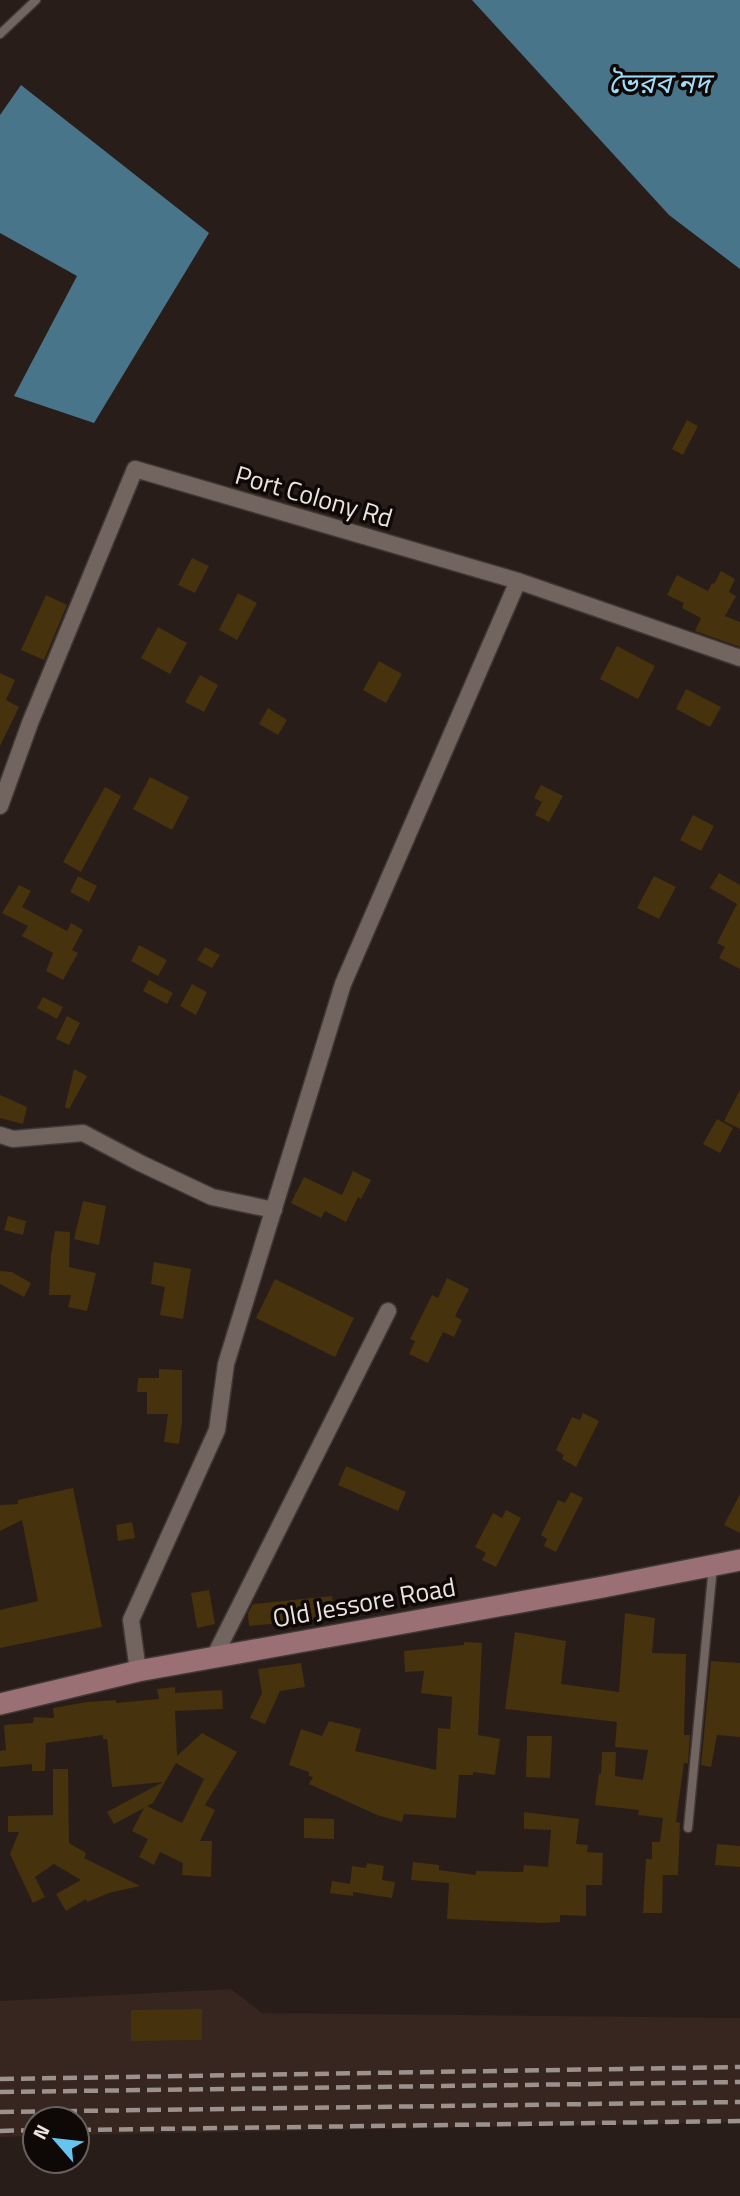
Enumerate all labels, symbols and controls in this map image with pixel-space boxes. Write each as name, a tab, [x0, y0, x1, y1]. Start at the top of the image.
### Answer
water label: ভৈরব নদ	[608, 61, 715, 104]
street label: Port Colony Rd	[231, 455, 397, 537]
street label: Old Jessore Road	[270, 1567, 458, 1637]
north arrow	[21, 2105, 91, 2175]
text: N	[25, 2119, 56, 2144]

